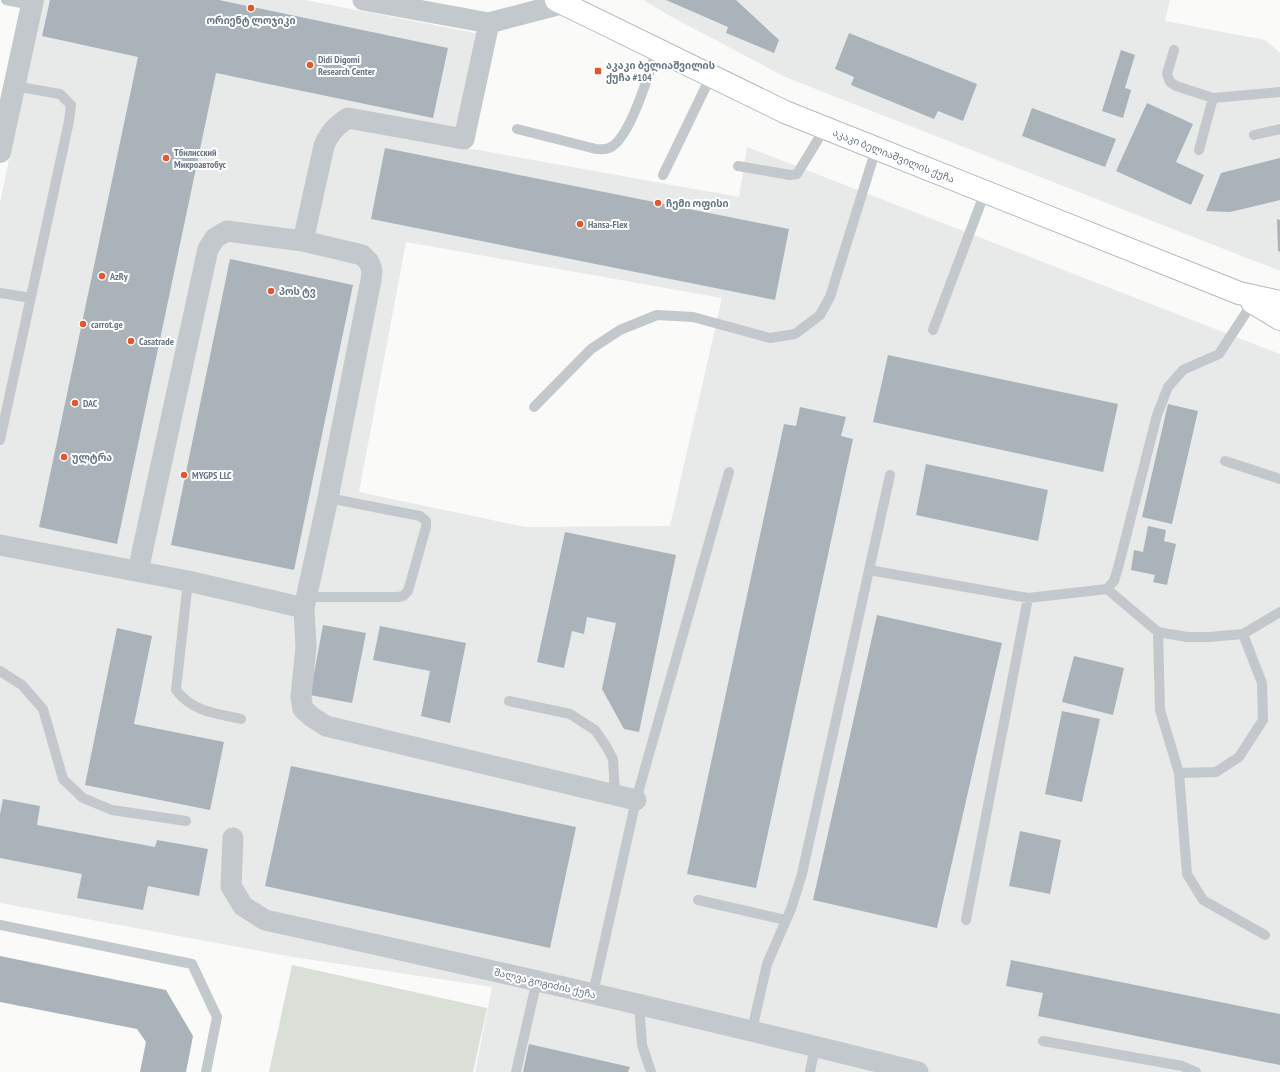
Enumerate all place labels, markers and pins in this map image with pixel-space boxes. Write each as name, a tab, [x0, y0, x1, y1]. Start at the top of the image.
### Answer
marker: ორიენტ ლოჯიკი	[246, 3, 256, 13]
place label: ორიენტ ლოჯიკი	[206, 14, 296, 27]
place label: Didi Digomi Research Center	[318, 53, 375, 78]
place label: აკაკი ბელიაშვილის ქუჩა #104	[606, 59, 715, 84]
marker: Didi Digomi Research Center	[305, 60, 315, 70]
marker: აკაკი ბელიაშვილის ქუჩა #104	[593, 66, 603, 76]
place label: Тбилисский Микроавтобус	[174, 146, 227, 171]
marker: Тбилисский Микроавтобус	[161, 153, 171, 163]
place label: ჩემი ოფისი	[666, 197, 729, 210]
marker: ჩემი ოფისი	[653, 198, 663, 208]
place label: Hansa-Flex	[588, 218, 628, 231]
marker: Hansa-Flex	[575, 219, 585, 229]
place label: AzRy	[109, 270, 129, 283]
marker: AzRy	[97, 271, 107, 281]
place label: პოს ტვ	[279, 285, 316, 298]
marker: პოს ტვ	[266, 286, 276, 296]
place label: carrot.ge	[91, 318, 123, 331]
marker: carrot.ge	[78, 319, 88, 329]
place label: Casatrade	[139, 335, 174, 348]
marker: Casatrade	[126, 336, 136, 346]
place label: DAC	[83, 397, 98, 410]
marker: DAC	[70, 398, 80, 408]
place label: ულტრა	[72, 451, 112, 464]
marker: ულტრა	[59, 452, 69, 462]
place label: MYGPS LLC	[192, 469, 232, 482]
marker: MYGPS LLC	[179, 470, 189, 480]

